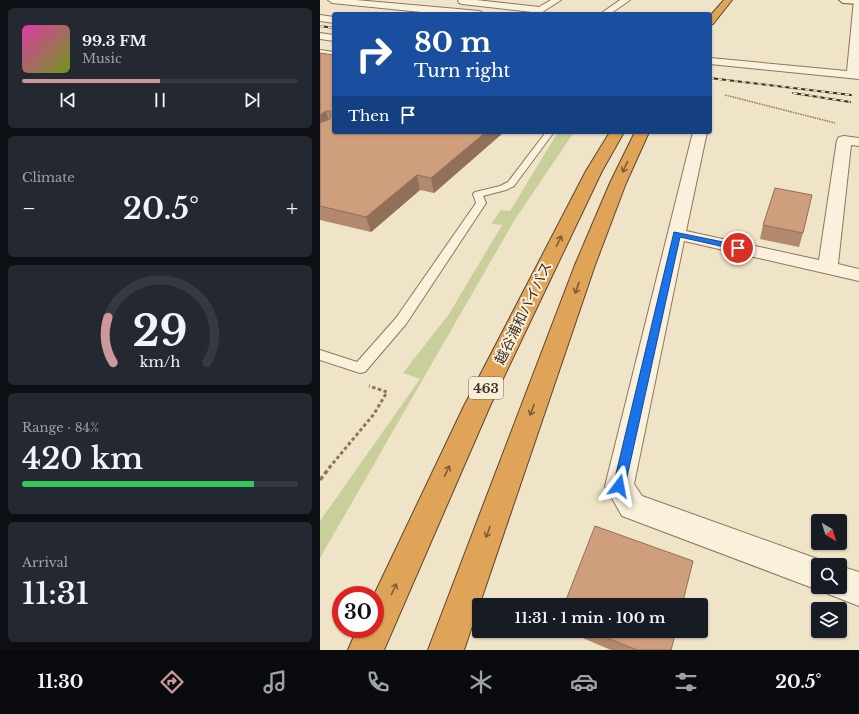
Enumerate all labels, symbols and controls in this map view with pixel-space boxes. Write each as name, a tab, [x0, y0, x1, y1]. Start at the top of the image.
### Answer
text: 80 m	[414, 25, 491, 60]
icon: right	[348, 28, 400, 80]
text: 99.3 FM	[82, 31, 147, 50]
text: Music	[82, 50, 122, 67]
text: Turn right	[414, 60, 510, 82]
icon: previous	[57, 89, 79, 111]
icon: pause	[149, 89, 171, 111]
icon: next	[241, 89, 263, 111]
icon: arrive	[397, 104, 419, 126]
text: Then	[348, 106, 389, 125]
one-way arrow	[621, 161, 628, 173]
text: Climate	[22, 169, 75, 186]
text: 20.5°	[123, 190, 199, 227]
text: −	[22, 195, 36, 222]
text: +	[286, 195, 298, 222]
pin	[721, 231, 755, 265]
one-way arrow	[556, 235, 564, 247]
icon: arrive	[727, 237, 749, 259]
street label: 越谷浦和バイパス	[490, 259, 556, 367]
one-way arrow	[572, 281, 580, 293]
text: 29	[132, 306, 188, 357]
text: km/h	[140, 353, 180, 371]
road number: 463	[469, 377, 503, 399]
one-way arrow	[527, 403, 535, 415]
text: Range · 84%	[22, 419, 99, 436]
text: 420 km	[22, 440, 143, 477]
one-way arrow	[444, 465, 452, 477]
position arrow	[598, 465, 640, 507]
north arrow	[811, 514, 847, 550]
map controls	[811, 514, 847, 638]
one-way arrow	[484, 526, 491, 539]
text: Arrival	[22, 554, 68, 571]
button: search	[811, 558, 847, 594]
text: 11:31	[22, 575, 89, 612]
one-way arrow	[390, 583, 398, 595]
speed limit sign: 30	[332, 586, 384, 638]
button: layers	[811, 602, 847, 638]
text: 11:31 · 1 min · 100 m	[515, 608, 665, 627]
icon: directions	[158, 668, 186, 696]
icon: music	[261, 668, 289, 696]
icon: phone	[364, 668, 392, 696]
icon: climate	[467, 668, 495, 696]
icon: car	[570, 668, 598, 696]
icon: filters	[672, 668, 700, 696]
text: 11:30	[37, 671, 83, 693]
text: 20.5°	[775, 671, 822, 693]

